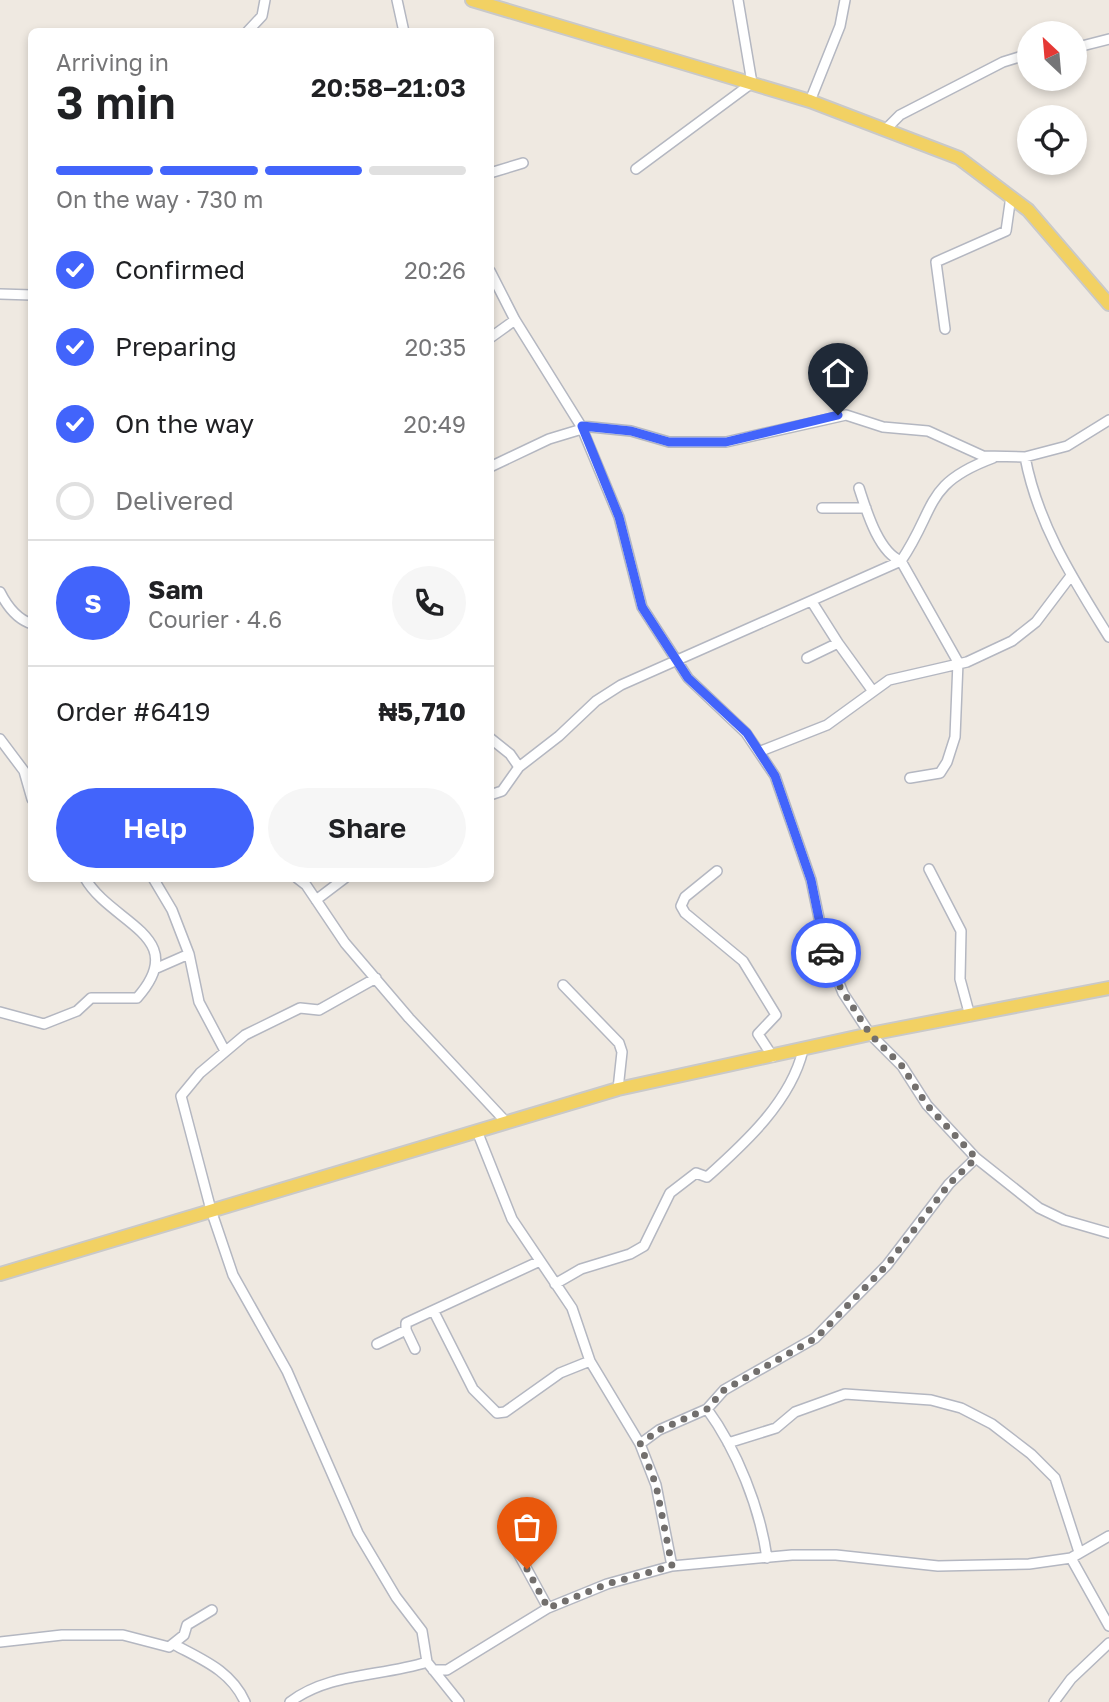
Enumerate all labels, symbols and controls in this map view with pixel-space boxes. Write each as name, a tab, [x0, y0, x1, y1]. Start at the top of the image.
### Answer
north arrow	[1017, 21, 1087, 91]
map controls	[1017, 21, 1087, 175]
text: Arriving in	[56, 48, 169, 76]
text: 20:58–21:03	[311, 72, 466, 103]
text: 3 min	[56, 74, 176, 129]
button: locate	[1017, 105, 1087, 175]
text: On the way · 730 m	[56, 185, 263, 213]
icon: check	[56, 251, 94, 289]
text: Confirmed	[115, 254, 245, 285]
text: 20:26	[404, 256, 466, 284]
icon: check	[56, 328, 94, 366]
text: Preparing	[115, 331, 237, 362]
text: 20:35	[405, 333, 466, 361]
pin	[808, 343, 868, 415]
icon: home	[819, 354, 857, 392]
icon: check	[56, 405, 94, 443]
text: On the way	[115, 408, 254, 439]
text: 20:49	[404, 410, 466, 438]
text: Delivered	[115, 485, 234, 516]
button: phone	[392, 566, 466, 640]
text: Sam	[148, 574, 203, 605]
text: S	[84, 588, 102, 619]
text: Courier · 4.6	[148, 605, 282, 633]
text: Order #6419	[56, 696, 210, 727]
text: ₦5,710	[379, 696, 466, 727]
button: Help	[56, 788, 254, 868]
button: Share	[268, 788, 466, 868]
courier	[791, 918, 861, 988]
icon: car	[807, 934, 845, 972]
pin	[497, 1497, 557, 1569]
icon: bag	[508, 1508, 546, 1546]

